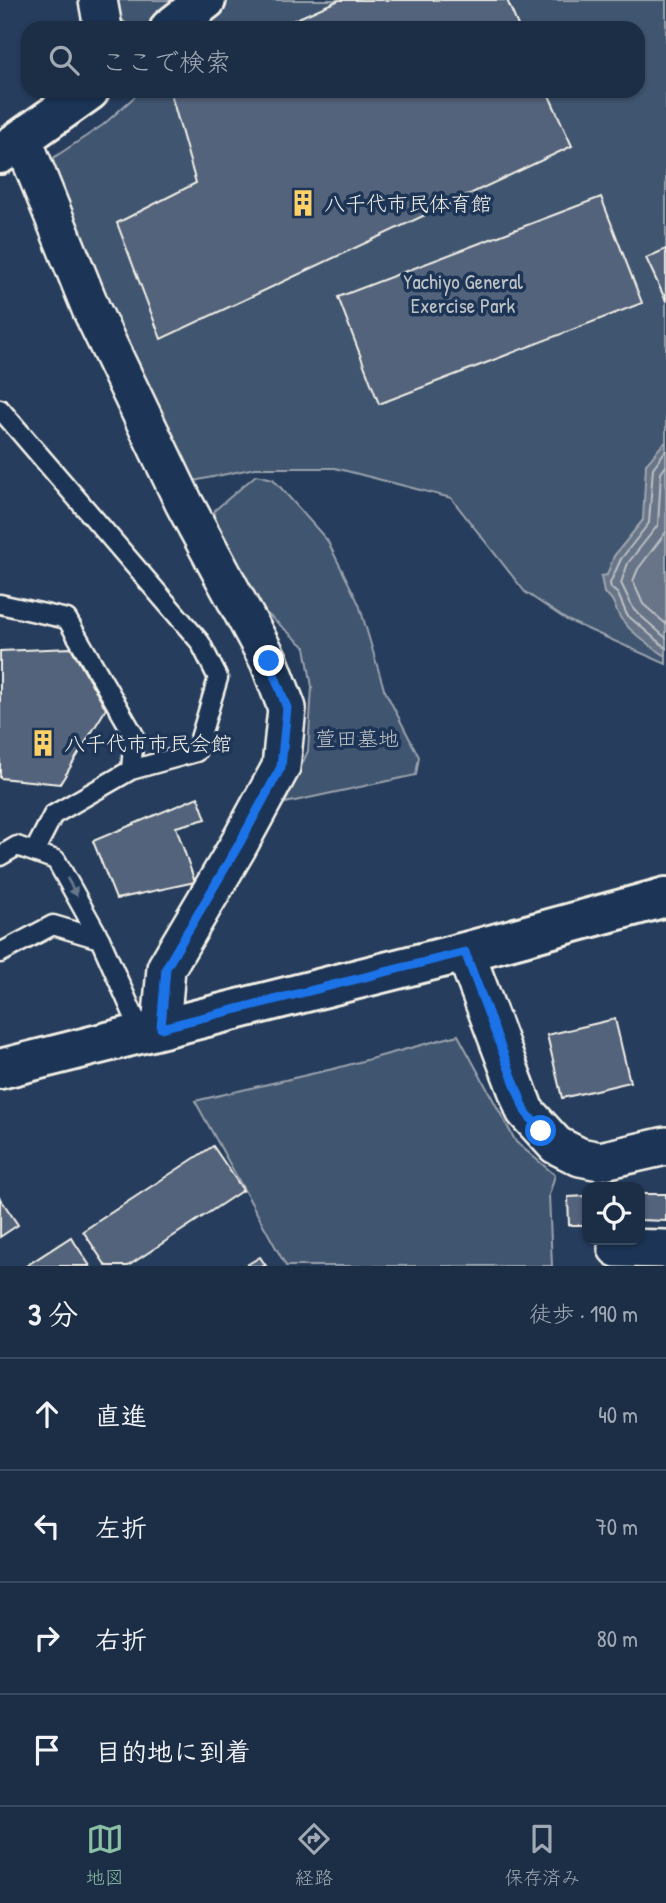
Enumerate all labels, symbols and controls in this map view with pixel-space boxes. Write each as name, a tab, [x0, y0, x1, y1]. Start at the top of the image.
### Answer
search box	[21, 21, 645, 98]
icon: search	[45, 41, 83, 79]
text: ここで検索	[101, 44, 231, 79]
building icon: 八千代市民体育館	[288, 188, 318, 218]
place label: 八千代市民体育館	[324, 189, 492, 218]
park label: Yachiyo General Exercise Park	[403, 267, 523, 320]
route end	[253, 645, 284, 676]
park label: 萱田墓地	[315, 724, 399, 753]
building icon: 八千代市市民会館	[28, 728, 58, 758]
place label: 八千代市市民会館	[64, 729, 232, 758]
one-way arrow	[65, 878, 77, 898]
route start	[525, 1115, 556, 1146]
map controls	[582, 1182, 645, 1245]
button: locate	[582, 1182, 645, 1245]
text: 3 分	[28, 1294, 78, 1334]
text: 徒歩 · 190 m	[529, 1298, 638, 1329]
icon: ahead	[28, 1395, 66, 1433]
text: 直進	[95, 1398, 147, 1433]
text: 40 m	[598, 1399, 638, 1430]
icon: left	[28, 1507, 66, 1545]
text: 左折	[95, 1510, 147, 1545]
text: 70 m	[595, 1511, 638, 1542]
icon: right	[28, 1619, 66, 1657]
text: 右折	[95, 1622, 147, 1657]
text: 80 m	[597, 1623, 638, 1654]
icon: arrive	[28, 1731, 66, 1769]
text: 目的地に到着	[95, 1734, 251, 1769]
tab: 地図	[86, 1820, 124, 1890]
tab: 経路	[295, 1820, 333, 1890]
tab: 保存済み	[504, 1820, 580, 1890]

